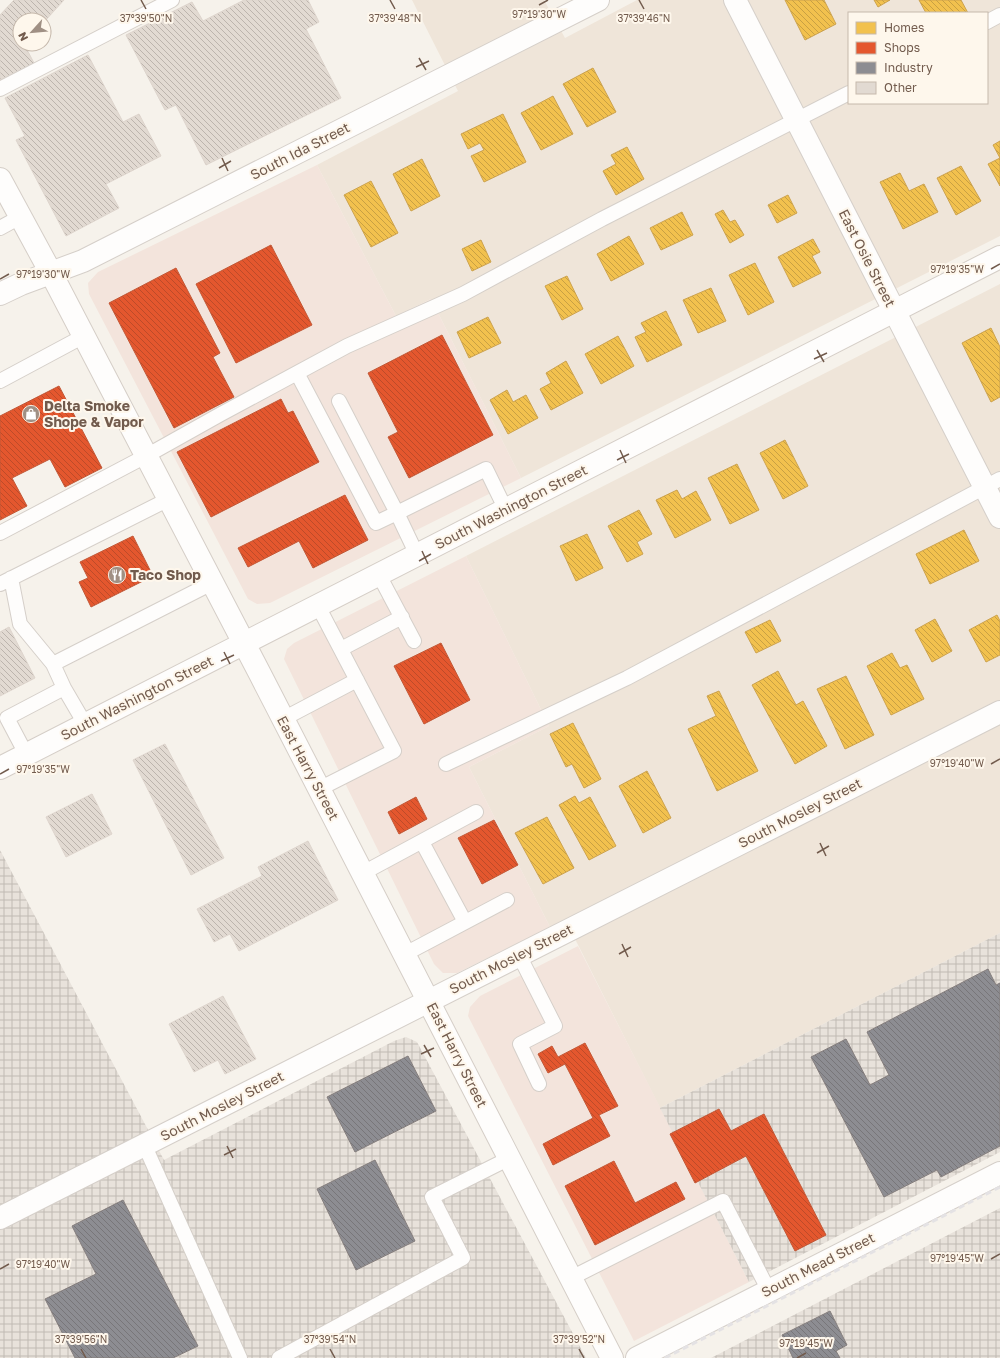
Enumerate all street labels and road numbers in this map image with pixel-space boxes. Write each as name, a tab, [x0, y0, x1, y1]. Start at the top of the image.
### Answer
street label: South Ida Street	[247, 118, 352, 183]
street label: East Osie Street	[835, 206, 899, 309]
street label: South Washington Street	[432, 461, 590, 552]
street label: South Washington Street	[58, 652, 216, 743]
street label: East Harry Street	[274, 713, 343, 823]
street label: South Mosley Street	[735, 774, 864, 851]
street label: South Mosley Street	[446, 920, 575, 997]
street label: East Harry Street	[424, 999, 491, 1110]
street label: South Mosley Street	[157, 1067, 286, 1144]
street label: South Mead Street	[758, 1229, 877, 1301]

